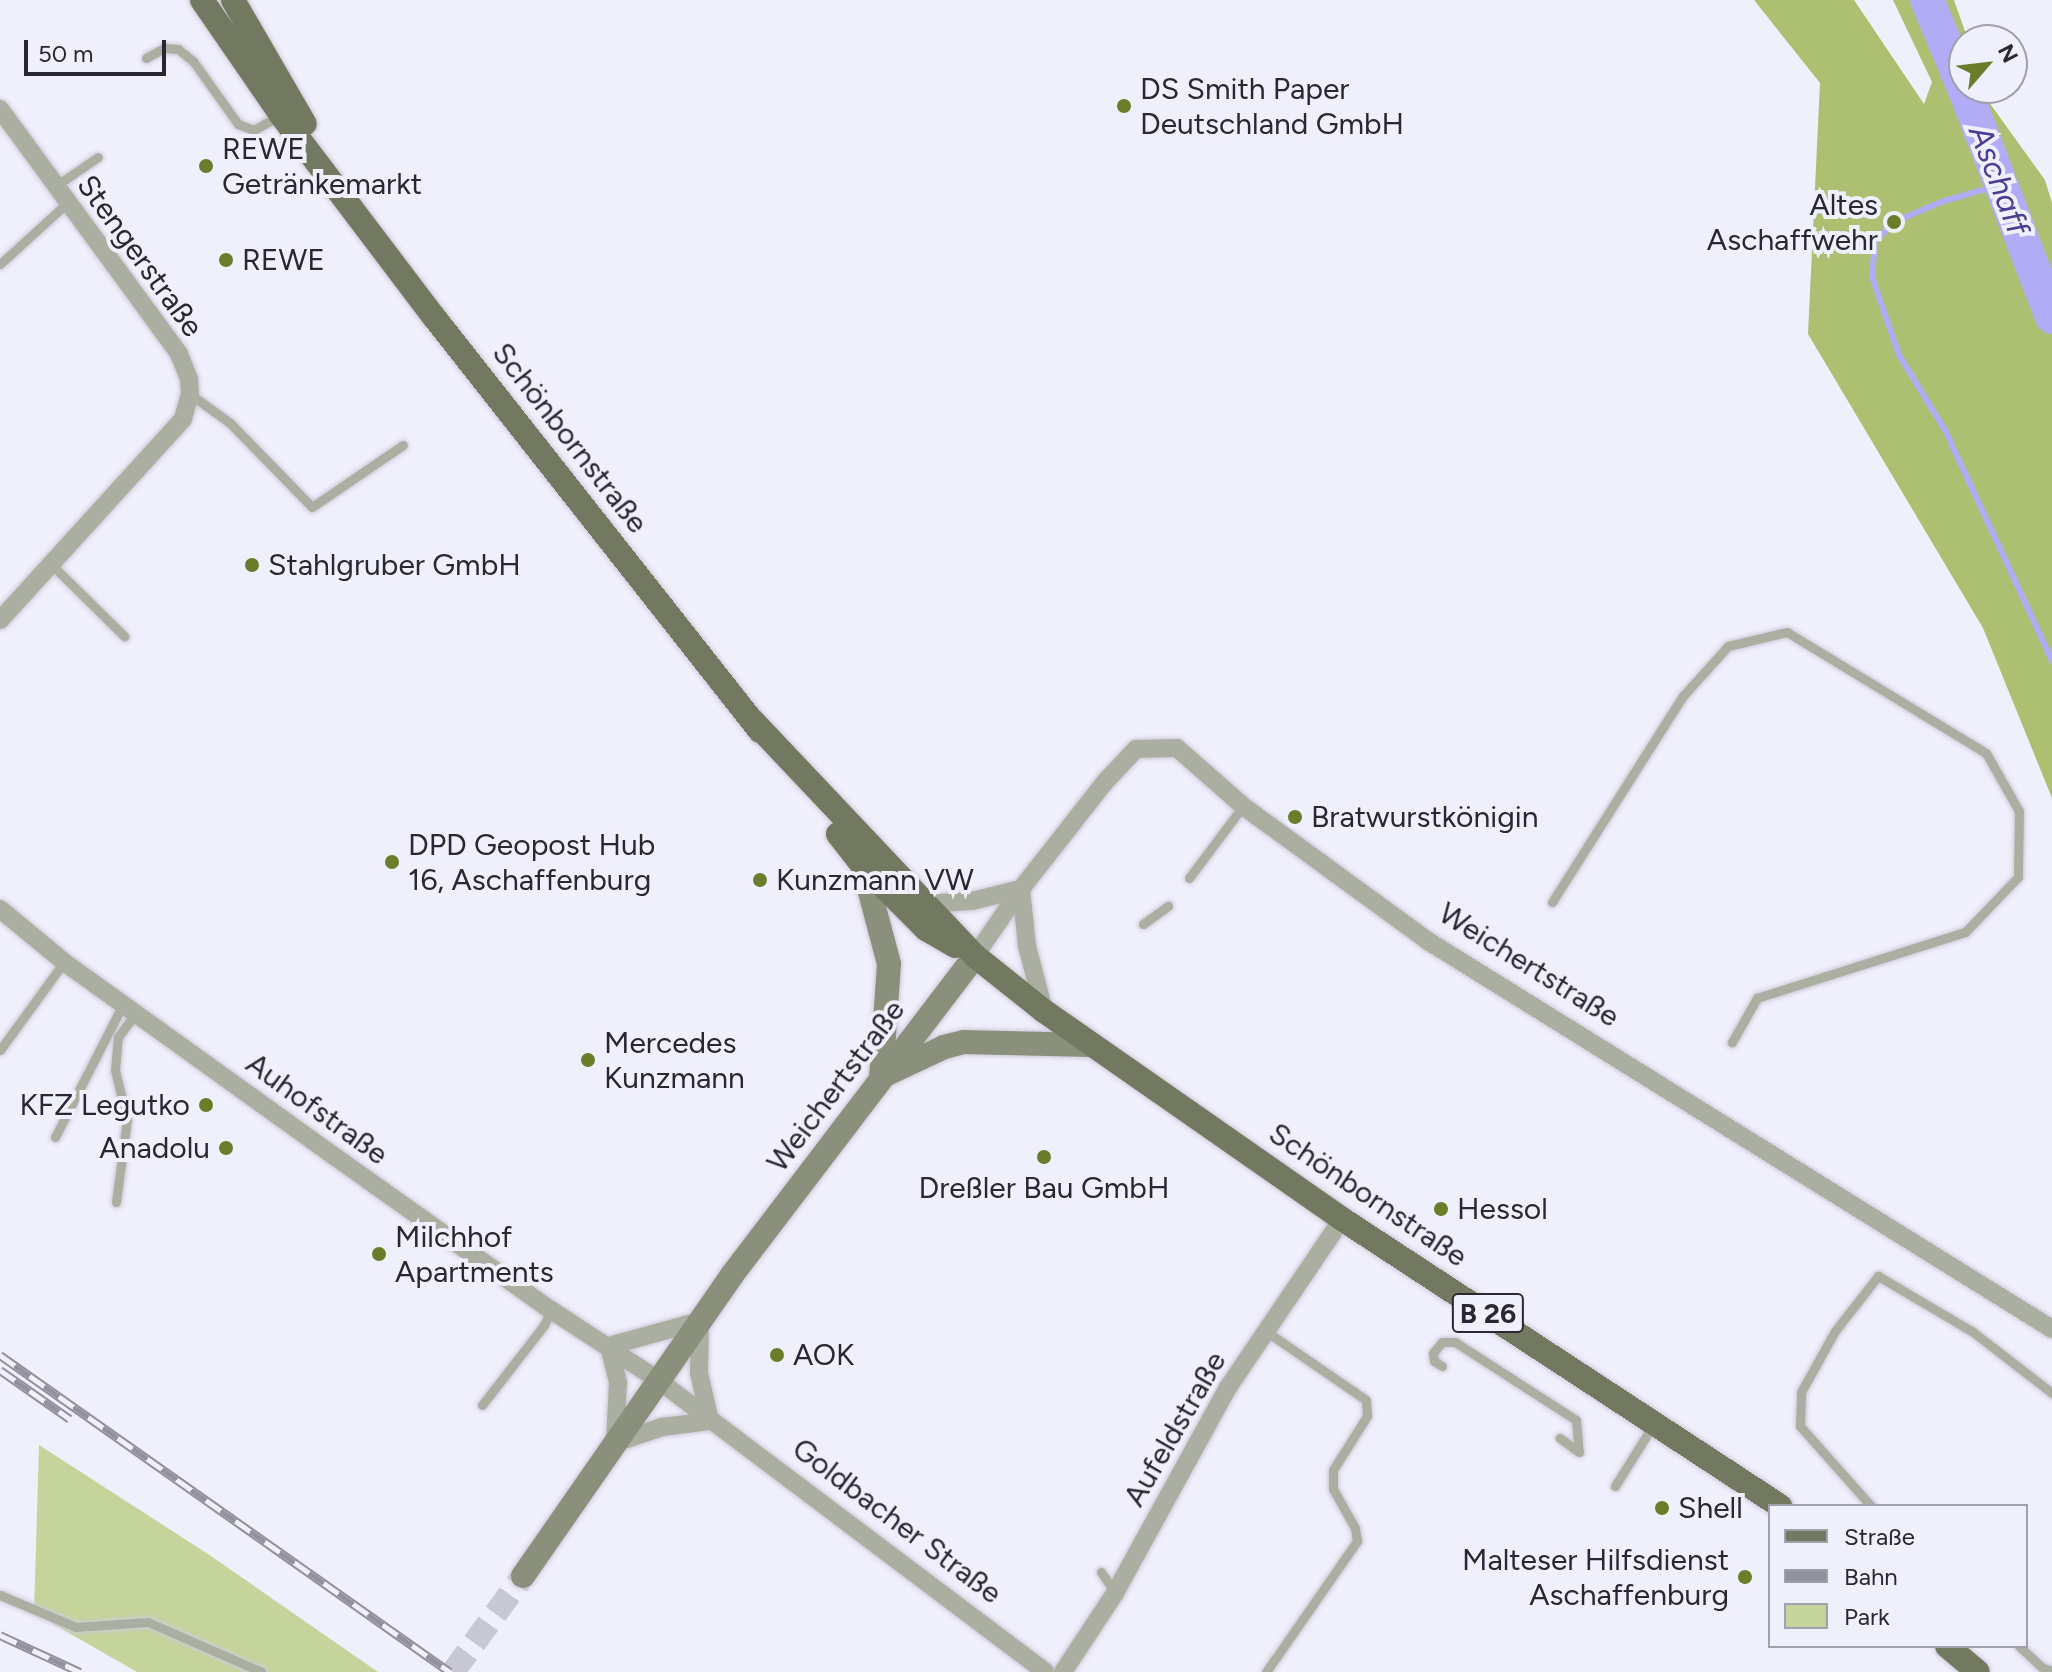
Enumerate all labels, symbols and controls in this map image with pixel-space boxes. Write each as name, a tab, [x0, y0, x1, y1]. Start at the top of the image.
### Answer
scale bar	[28, 24, 170, 74]
north arrow	[1948, 24, 2028, 104]
text: 50 m	[38, 39, 94, 68]
text: N	[1992, 40, 2024, 67]
place label: DS Smith Paper Deutschland GmbH	[1140, 71, 1404, 142]
marker: DS Smith Paper Deutschland GmbH	[1115, 97, 1133, 115]
water label: Aschaff	[1961, 120, 2037, 240]
place label: REWE Getränkemarkt	[222, 131, 422, 202]
marker: REWE Getränkemarkt	[197, 157, 215, 175]
street label: Stengerstraße	[69, 168, 211, 344]
place label: Altes Aschaffwehr	[1707, 187, 1878, 258]
marker: Altes Aschaffwehr	[1885, 213, 1903, 231]
place label: REWE	[242, 242, 325, 278]
marker: REWE	[217, 251, 235, 269]
street label: Schönbornstraße	[485, 336, 655, 540]
place label: Stahlgruber GmbH	[268, 547, 521, 583]
marker: Stahlgruber GmbH	[243, 556, 261, 574]
place label: Bratwurstkönigin	[1311, 799, 1538, 835]
marker: Bratwurstkönigin	[1286, 808, 1304, 826]
place label: DPD Geopost Hub 16, Aschaffenburg	[408, 827, 655, 898]
marker: DPD Geopost Hub 16, Aschaffenburg	[383, 853, 401, 871]
place label: Kunzmann VW	[776, 862, 974, 898]
marker: Kunzmann VW	[751, 871, 769, 889]
street label: Weichertstraße	[1432, 895, 1626, 1035]
street label: Weichertstraße	[760, 993, 912, 1179]
place label: Mercedes Kunzmann	[604, 1025, 745, 1096]
street label: Auhofstraße	[239, 1046, 395, 1172]
marker: Mercedes Kunzmann	[579, 1051, 597, 1069]
place label: KFZ Legutko	[19, 1087, 190, 1123]
marker: KFZ Legutko	[197, 1096, 215, 1114]
street label: Schönbornstraße	[1262, 1115, 1474, 1275]
place label: Anadolu	[99, 1130, 210, 1166]
marker: Anadolu	[217, 1139, 235, 1157]
marker: Dreßler Bau GmbH	[1035, 1148, 1053, 1166]
place label: Dreßler Bau GmbH	[919, 1170, 1169, 1206]
place label: Hessol	[1457, 1191, 1548, 1227]
marker: Hessol	[1432, 1200, 1450, 1218]
place label: Milchhof Apartments	[395, 1219, 554, 1290]
marker: Milchhof Apartments	[370, 1245, 388, 1263]
road number: B 26	[1450, 1289, 1526, 1337]
place label: AOK	[793, 1337, 854, 1373]
street label: Aufeldstraße	[1116, 1345, 1234, 1513]
marker: AOK	[768, 1346, 786, 1364]
street label: Goldbacher Straße	[785, 1431, 1009, 1611]
place label: Shell	[1678, 1490, 1743, 1526]
marker: Shell	[1653, 1499, 1671, 1517]
legend	[1768, 1504, 2028, 1648]
text: Straße	[1844, 1522, 1915, 1551]
place label: Malteser Hilfsdienst Aschaffenburg	[1462, 1542, 1729, 1612]
text: Bahn	[1844, 1562, 1898, 1591]
marker: Malteser Hilfsdienst Aschaffenburg	[1736, 1568, 1754, 1586]
text: Park	[1844, 1602, 1890, 1631]

